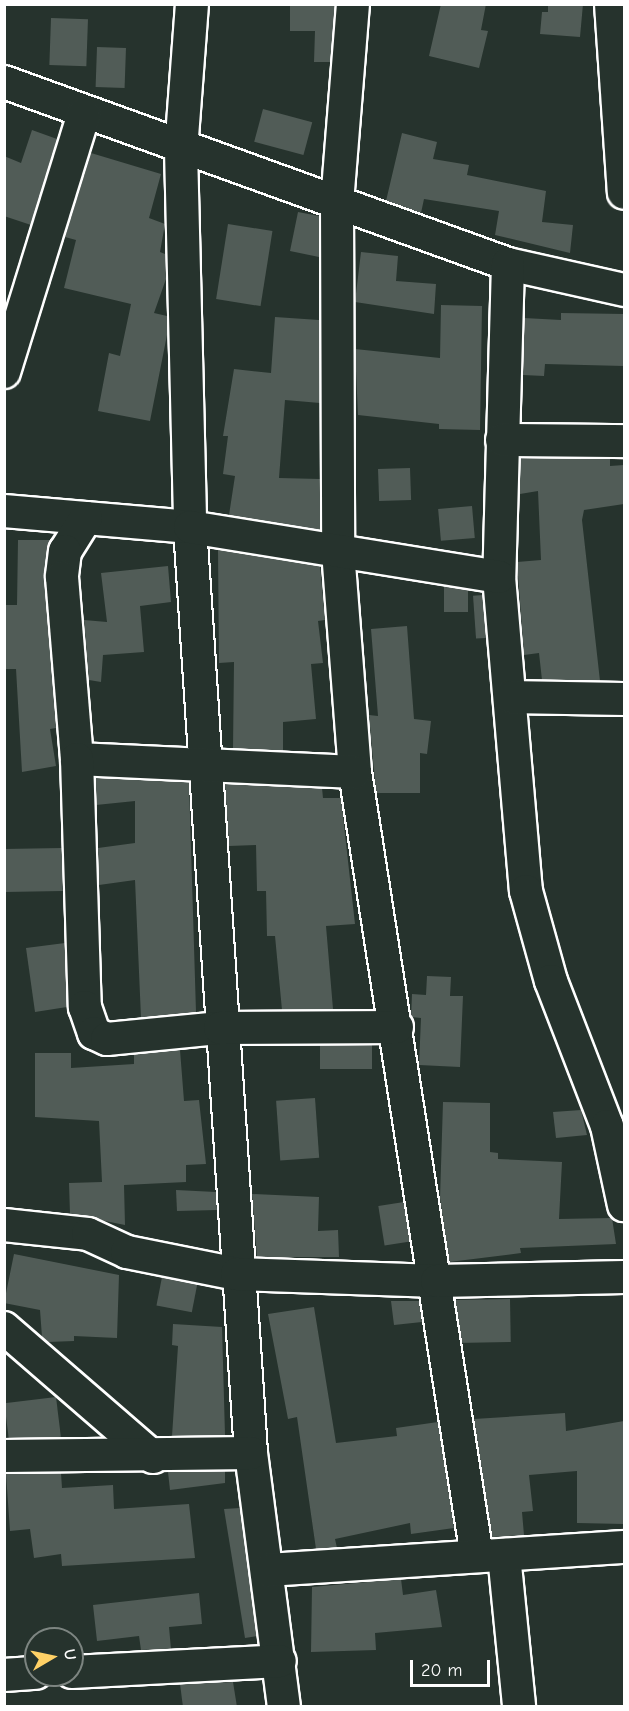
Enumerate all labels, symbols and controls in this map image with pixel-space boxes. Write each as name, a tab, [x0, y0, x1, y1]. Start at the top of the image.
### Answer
north arrow	[24, 1627, 84, 1687]
text: U	[60, 1648, 80, 1661]
scale bar	[413, 1648, 492, 1686]
text: 20 m	[421, 1660, 462, 1681]

